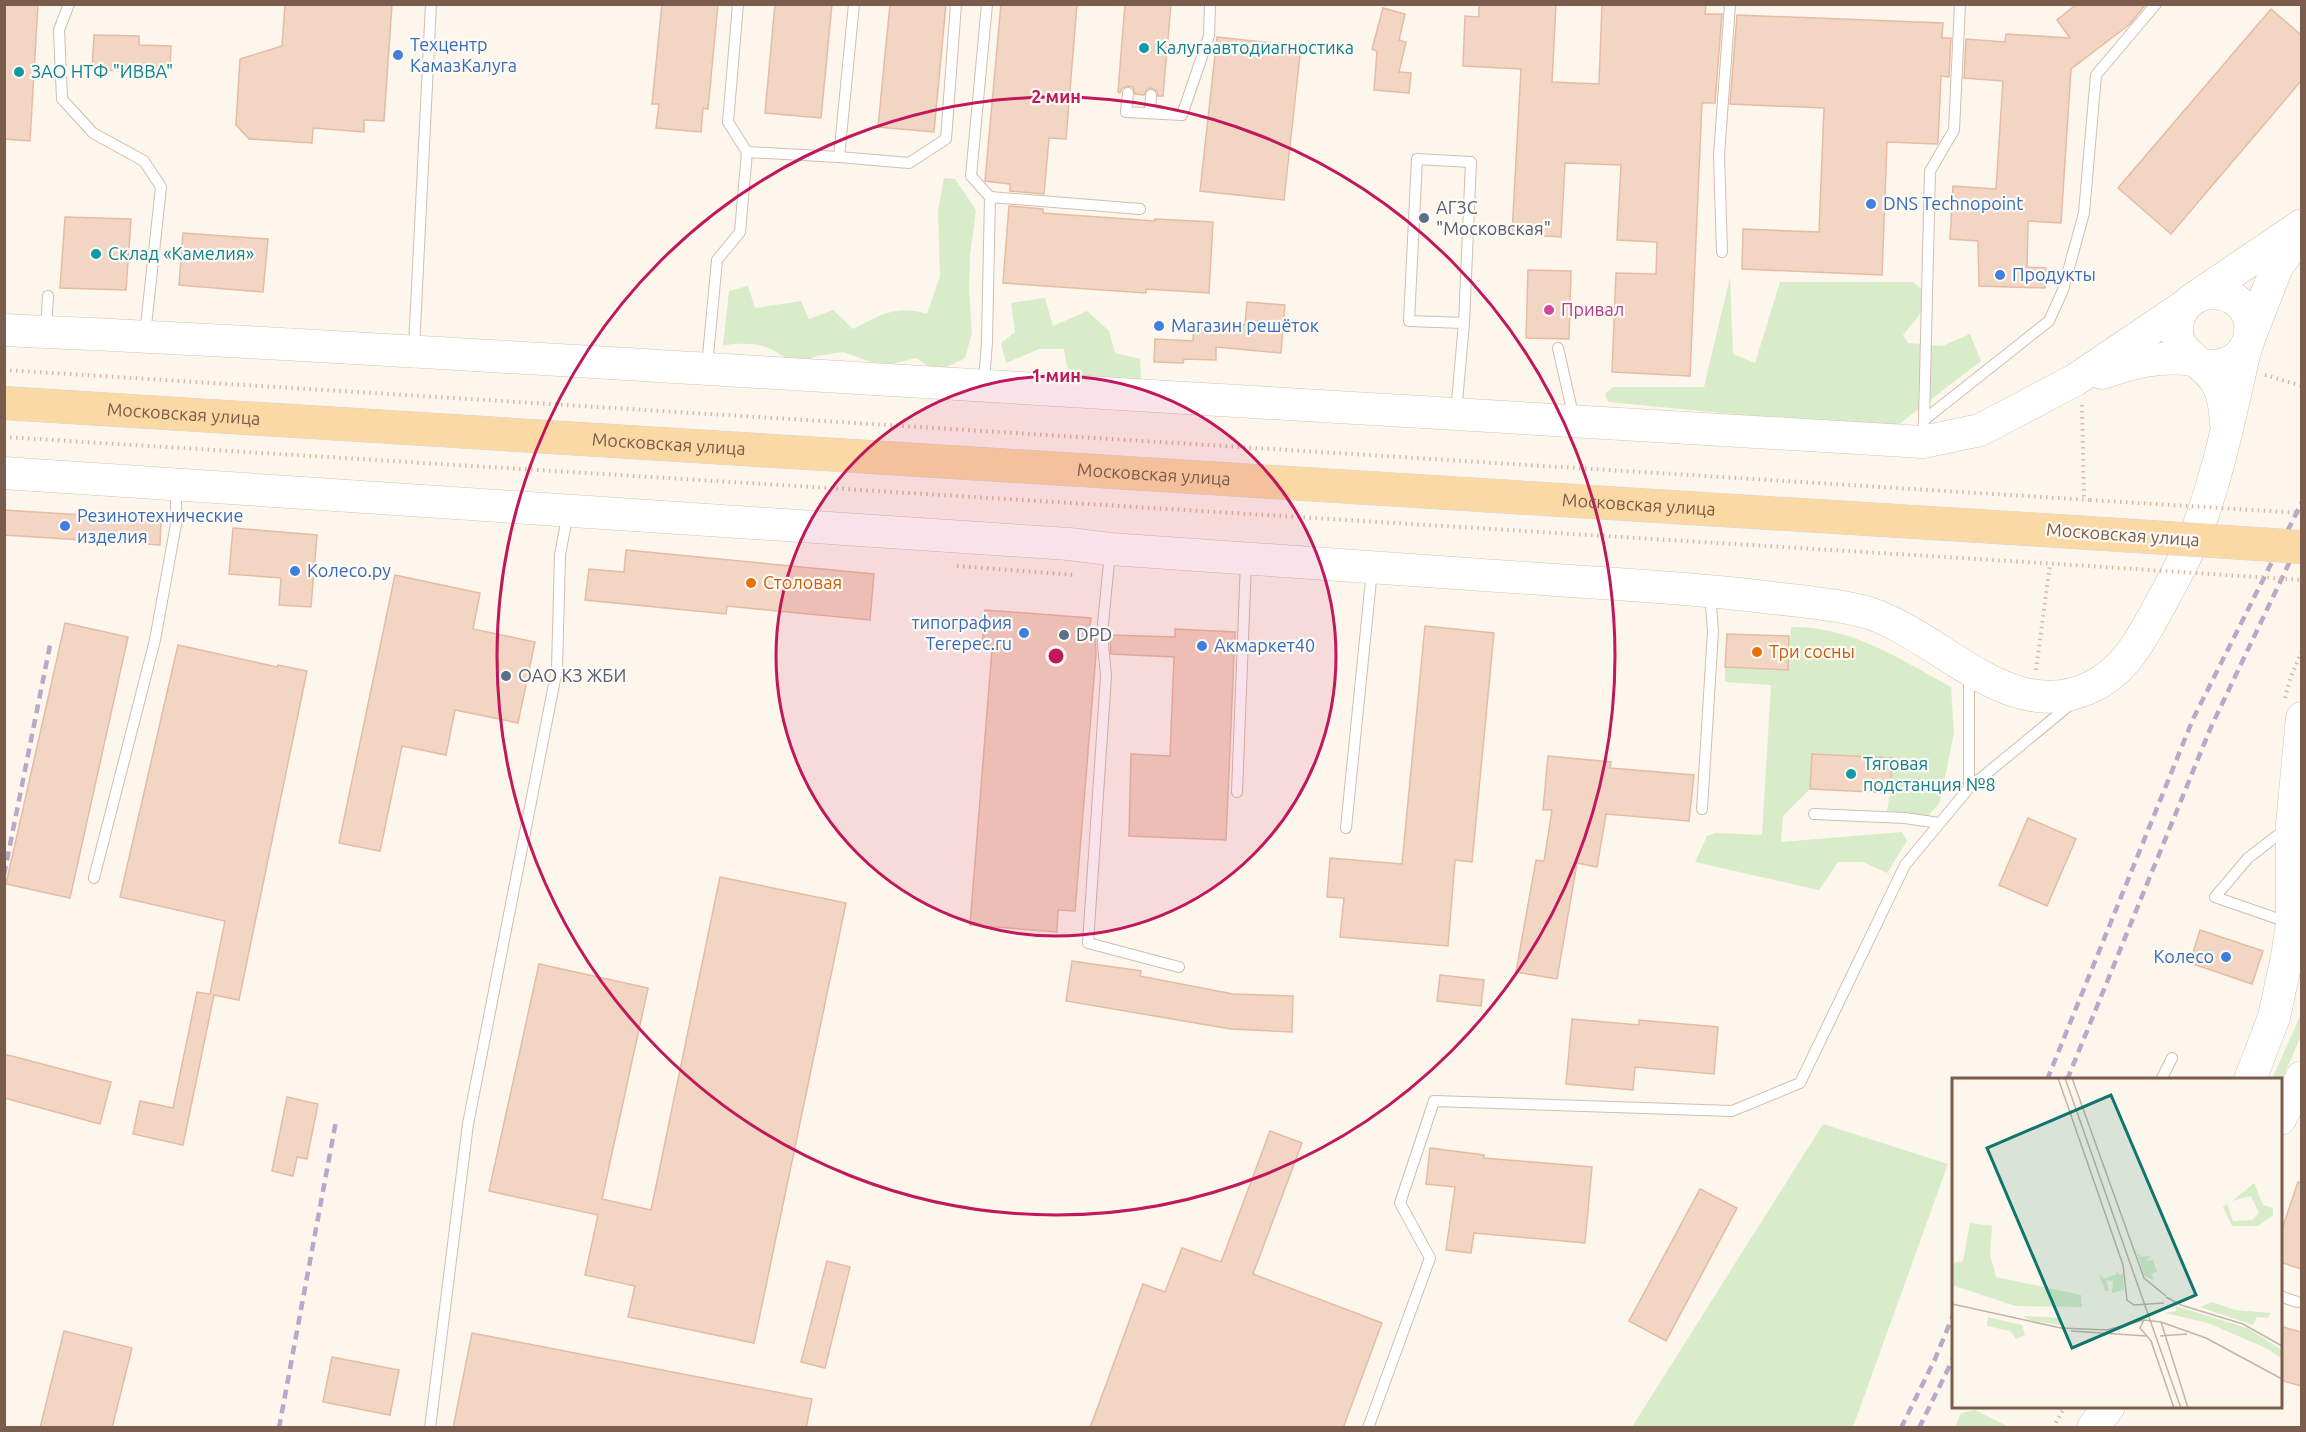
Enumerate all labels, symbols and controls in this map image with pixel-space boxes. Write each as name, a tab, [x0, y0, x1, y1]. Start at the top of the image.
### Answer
place label: Техцентр КамазКалуга	[410, 34, 517, 75]
place label: Калугаавтодиагностика	[1156, 37, 1354, 57]
marker: Калугаавтодиагностика	[1137, 41, 1151, 55]
marker: Техцентр КамазКалуга	[391, 48, 405, 62]
place label: ЗАО НТФ "ИВВА"	[31, 61, 173, 81]
marker: ЗАО НТФ "ИВВА"	[12, 65, 26, 79]
text: 2 мин	[1031, 86, 1081, 106]
place label: DNS Technopoint	[1883, 193, 2023, 213]
place label: АГЗС "Московская"	[1436, 197, 1551, 238]
marker: DNS Technopoint	[1864, 197, 1878, 211]
marker: АГЗС "Московская"	[1417, 211, 1431, 225]
place label: Склад «Камелия»	[108, 243, 254, 263]
marker: Склад «Камелия»	[89, 247, 103, 261]
place label: Продукты	[2012, 264, 2096, 284]
marker: Продукты	[1993, 268, 2007, 282]
place label: Привал	[1561, 299, 1624, 319]
marker: Привал	[1542, 303, 1556, 317]
place label: Магазин решёток	[1171, 315, 1319, 335]
marker: Магазин решёток	[1152, 319, 1166, 333]
text: 1 мин	[1031, 365, 1081, 385]
street label: Московская улица	[106, 398, 261, 428]
street label: Московская улица	[591, 429, 746, 458]
street label: Московская улица	[1076, 459, 1231, 488]
street label: Московская улица	[1561, 489, 1716, 519]
place label: Резинотехнические изделия	[77, 505, 243, 546]
marker: Резинотехнические изделия	[58, 519, 72, 533]
street label: Московская улица	[2046, 519, 2201, 549]
place label: Колесо.ру	[307, 560, 391, 580]
marker: Колесо.ру	[288, 564, 302, 578]
place label: Столовая	[763, 572, 842, 592]
marker: Столовая	[744, 576, 758, 590]
place label: типография Terepec.ru	[911, 612, 1012, 653]
place label: DPD	[1076, 624, 1112, 644]
marker: типография Terepec.ru	[1017, 626, 1031, 640]
marker: DPD	[1057, 628, 1071, 642]
place label: Акмаркет40	[1214, 635, 1315, 655]
marker: Акмаркет40	[1195, 639, 1209, 653]
place label: Три сосны	[1769, 641, 1855, 661]
marker: Три сосны	[1750, 645, 1764, 659]
centre of rings	[1046, 646, 1066, 666]
place label: ОАО КЗ ЖБИ	[518, 665, 626, 685]
marker: ОАО КЗ ЖБИ	[499, 669, 513, 683]
place label: Тяговая подстанция №8	[1863, 753, 1996, 794]
marker: Тяговая подстанция №8	[1844, 767, 1858, 781]
place label: Колесо	[2153, 946, 2214, 966]
marker: Колесо	[2219, 950, 2233, 964]
inset map	[1952, 1078, 2282, 1408]

